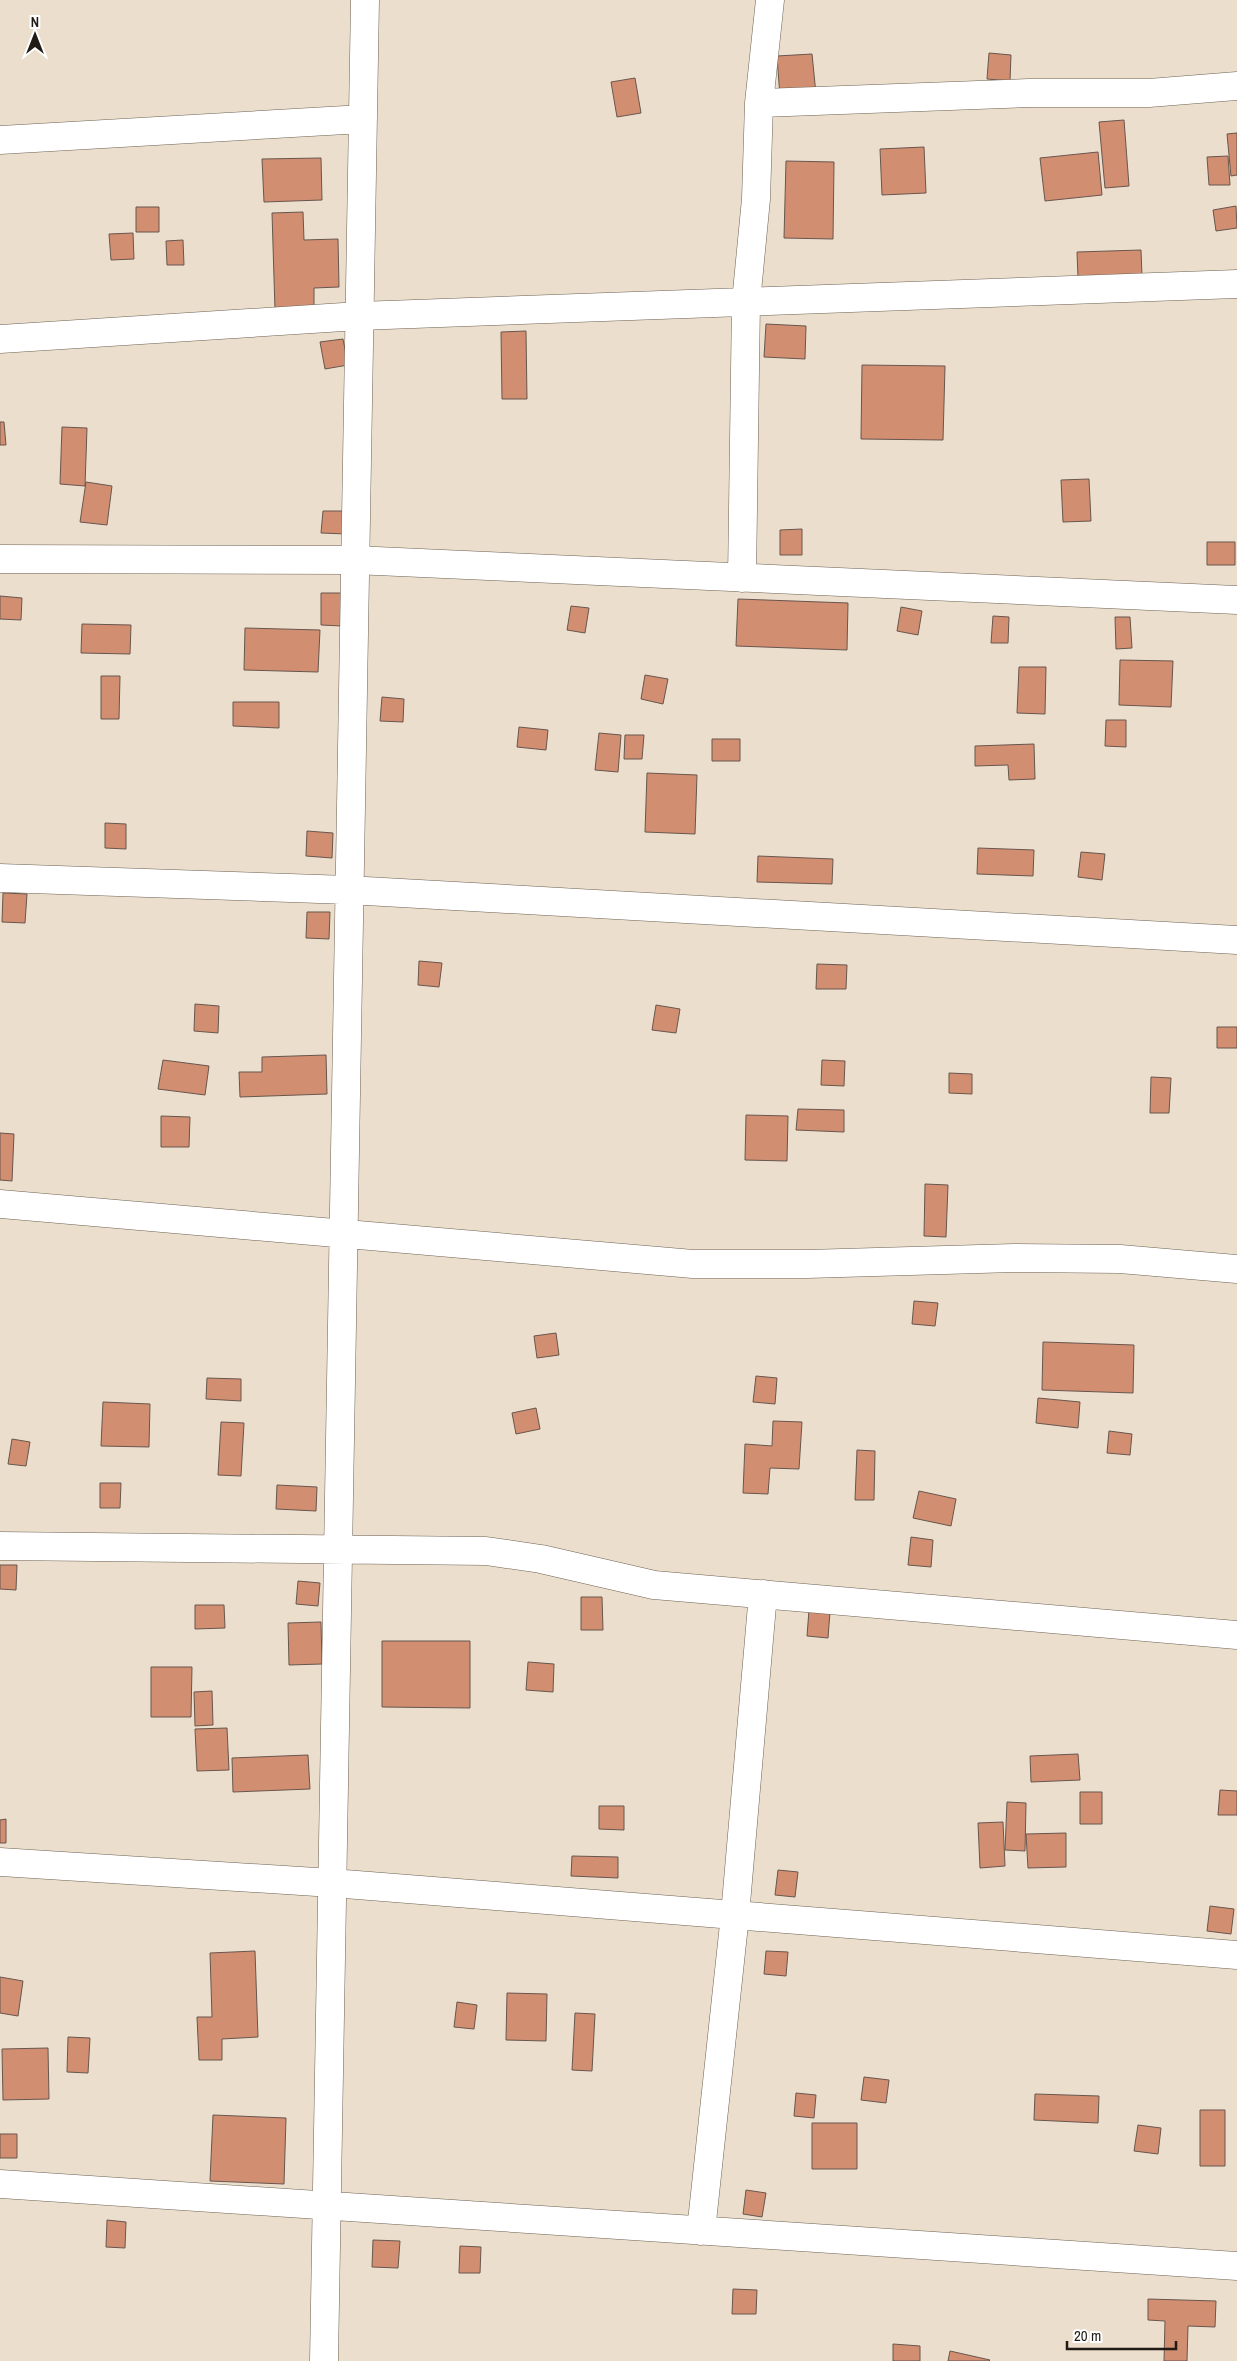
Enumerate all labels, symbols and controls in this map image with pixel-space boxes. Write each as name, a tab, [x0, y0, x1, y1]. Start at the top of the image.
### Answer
north arrow	[10, 10, 60, 60]
text: N	[31, 13, 39, 31]
scale bar	[1067, 2318, 1176, 2350]
text: 20 m	[1074, 2325, 1101, 2346]

